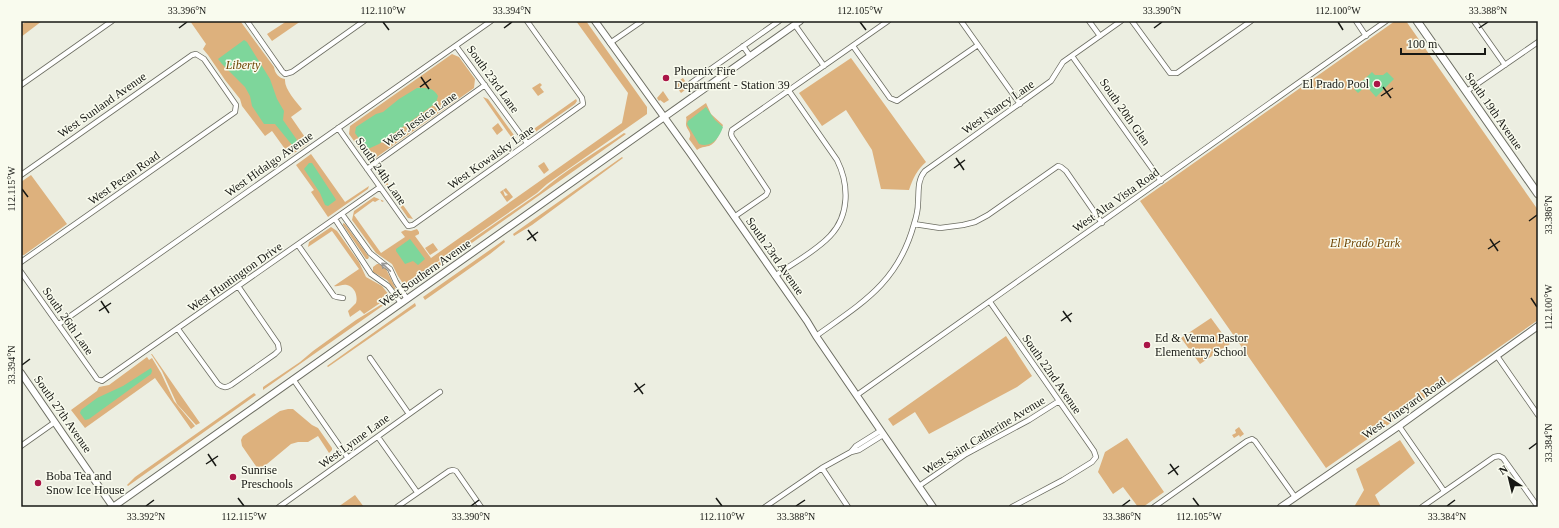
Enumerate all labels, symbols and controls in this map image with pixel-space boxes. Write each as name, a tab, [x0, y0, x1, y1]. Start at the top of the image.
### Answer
text: 33.396°N	[168, 5, 206, 16]
text: 112.110°W	[360, 5, 406, 16]
text: 33.394°N	[493, 5, 531, 16]
text: 112.105°W	[837, 5, 883, 16]
text: 33.390°N	[1143, 5, 1181, 16]
text: 112.100°W	[1315, 5, 1361, 16]
text: 33.388°N	[1469, 5, 1507, 16]
scale bar	[1401, 30, 1485, 56]
text: 100 m	[1407, 37, 1438, 51]
street label: South 23rd Lane	[464, 43, 522, 115]
park label: Liberty	[225, 58, 261, 72]
place label: Phoenix Fire Department - Station 39	[674, 64, 790, 92]
street label: West Sunland Avenue	[55, 69, 149, 141]
street label: South 19th Avenue	[1462, 70, 1526, 152]
marker: Phoenix Fire Department - Station 39	[661, 73, 671, 83]
street label: South 20th Glen	[1097, 76, 1153, 148]
street label: West Nancy Lane	[959, 77, 1037, 137]
place label: El Prado Pool	[1302, 77, 1370, 91]
marker: El Prado Pool	[1372, 79, 1382, 89]
street label: West Jessica Lane	[380, 88, 460, 150]
street label: West Kowalsky Lane	[445, 122, 537, 192]
street label: West Hidalgo Avenue	[222, 128, 316, 200]
street label: South 24th Lane	[353, 134, 409, 208]
street label: West Pecan Road	[86, 148, 162, 208]
street label: West Alta Vista Road	[1070, 165, 1162, 235]
text: 112.115°W	[6, 166, 17, 212]
text: 33.386°N	[1543, 196, 1554, 234]
street label: South 23rd Avenue	[743, 214, 807, 298]
street label: West Southern Avenue	[376, 236, 474, 310]
park label: El Prado Park	[1329, 236, 1401, 250]
street label: West Huntington Drive	[185, 239, 285, 315]
one-way arrow	[381, 262, 391, 271]
street label: South 26th Lane	[40, 284, 96, 358]
text: 112.100°W	[1543, 284, 1554, 330]
place label: Ed & Verma Pastor Elementary School	[1155, 331, 1248, 359]
street label: South 22nd Avenue	[1019, 332, 1085, 416]
marker: Ed & Verma Pastor Elementary School	[1142, 340, 1152, 350]
text: 33.394°N	[6, 346, 17, 384]
street label: South 27th Avenue	[31, 373, 95, 455]
street label: West Vineyard Road	[1360, 374, 1448, 442]
street label: West Saint Catherine Avenue	[920, 393, 1048, 477]
street label: West Lynne Lane	[316, 411, 392, 471]
text: 33.384°N	[1543, 424, 1554, 462]
north arrow	[1489, 458, 1529, 498]
place label: Sunrise Preschools	[241, 463, 293, 491]
text: N	[1497, 463, 1510, 477]
place label: Boba Tea and Snow Ice House	[46, 469, 125, 497]
marker: Sunrise Preschools	[228, 472, 238, 482]
marker: Boba Tea and Snow Ice House	[33, 478, 43, 488]
text: 33.392°N	[127, 511, 165, 522]
text: 112.115°W	[221, 511, 267, 522]
text: 33.390°N	[452, 511, 490, 522]
text: 112.110°W	[699, 511, 745, 522]
text: 33.388°N	[777, 511, 815, 522]
text: 33.386°N	[1103, 511, 1141, 522]
text: 112.105°W	[1176, 511, 1222, 522]
text: 33.384°N	[1428, 511, 1466, 522]

